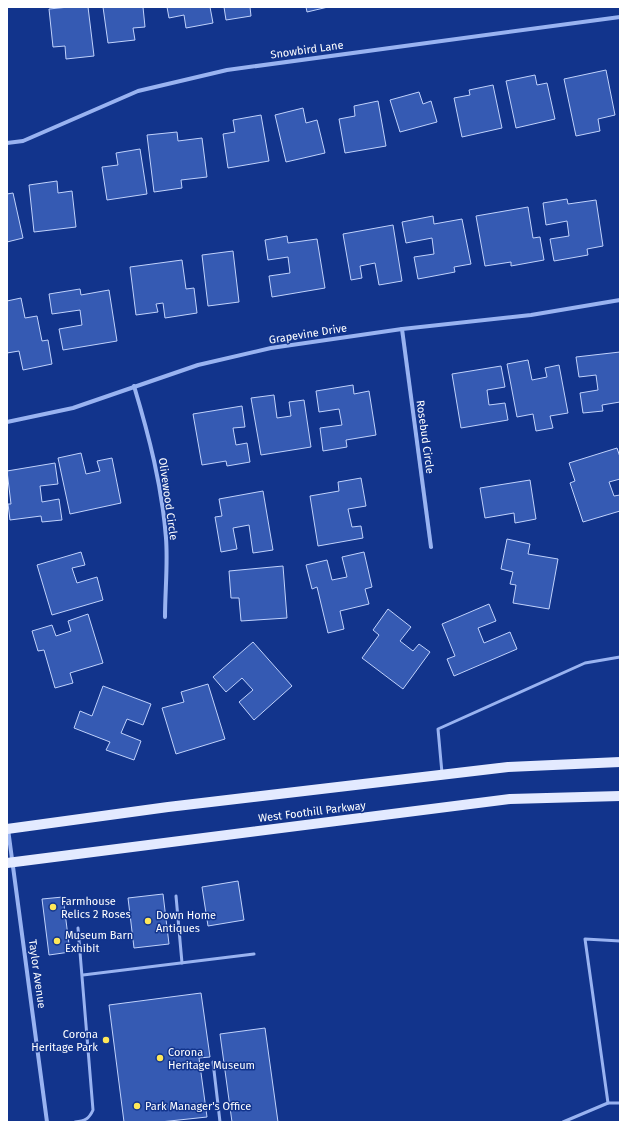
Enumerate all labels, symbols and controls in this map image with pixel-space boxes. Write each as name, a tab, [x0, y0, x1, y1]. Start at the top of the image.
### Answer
street label: Snowbird Lane	[270, 38, 344, 62]
street label: Grapevine Drive	[268, 321, 348, 347]
street label: Rosebud Circle	[413, 399, 437, 475]
street label: Olivewood Circle	[156, 457, 180, 541]
street label: West Foothill Parkway	[257, 799, 367, 825]
place label: Farmhouse Relics 2 Roses	[61, 895, 131, 921]
marker: Farmhouse Relics 2 Roses	[48, 902, 58, 912]
place label: Down Home Antiques	[156, 909, 216, 935]
marker: Down Home Antiques	[143, 916, 153, 926]
place label: Museum Barn Exhibit	[65, 929, 133, 955]
marker: Museum Barn Exhibit	[52, 936, 62, 946]
street label: Taylor Avenue	[26, 939, 48, 1009]
place label: Corona Heritage Park	[31, 1028, 98, 1054]
marker: Corona Heritage Park	[101, 1035, 111, 1045]
place label: Corona Heritage Museum	[168, 1046, 255, 1072]
marker: Corona Heritage Museum	[155, 1053, 165, 1063]
place label: Park Manager's Office	[145, 1100, 251, 1113]
marker: Park Manager's Office	[132, 1101, 142, 1111]

